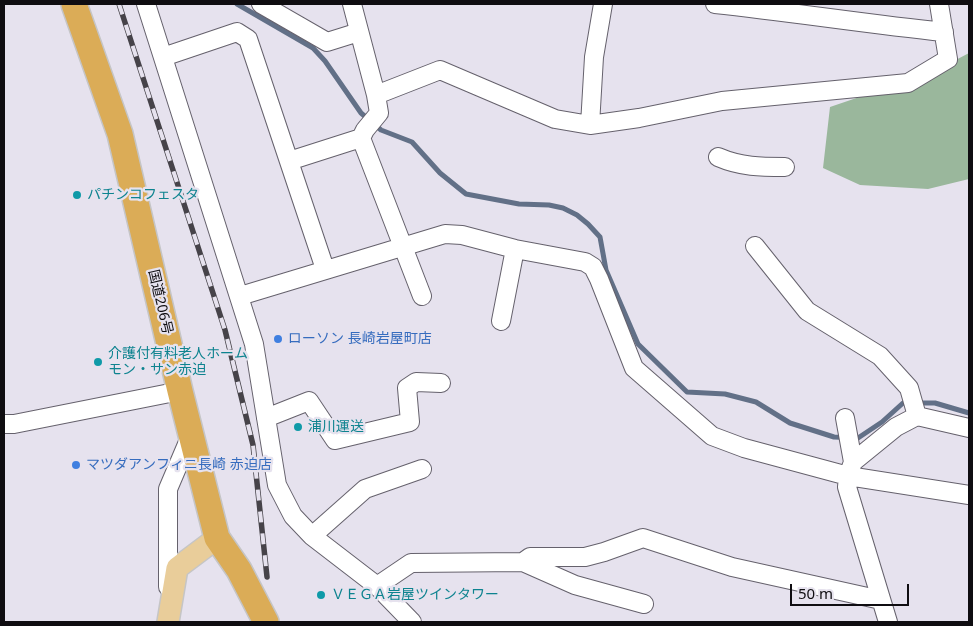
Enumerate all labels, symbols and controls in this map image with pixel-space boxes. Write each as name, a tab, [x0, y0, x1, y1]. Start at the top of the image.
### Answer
place label: パチンコフェスタ	[87, 187, 199, 203]
marker: パチンコフェスタ	[71, 189, 83, 201]
street label: 国道206号	[144, 268, 176, 336]
place label: ローソン 長崎岩屋町店	[288, 331, 432, 347]
marker: ローソン 長崎岩屋町店	[272, 333, 284, 345]
place label: 介護付有料老人ホーム モン・サン赤迫	[108, 346, 248, 378]
marker: 介護付有料老人ホーム モン・サン赤迫	[92, 356, 104, 368]
place label: 浦川運送	[308, 419, 364, 435]
marker: 浦川運送	[292, 421, 304, 433]
place label: マツダアンフィニ長崎 赤迫店	[86, 457, 272, 473]
marker: マツダアンフィニ長崎 赤迫店	[70, 459, 82, 471]
scale bar	[793, 574, 912, 606]
text: 50 m	[798, 583, 833, 603]
place label: ＶＥＧＡ岩屋ツインタワー	[331, 587, 499, 603]
marker: ＶＥＧＡ岩屋ツインタワー	[315, 589, 327, 601]

